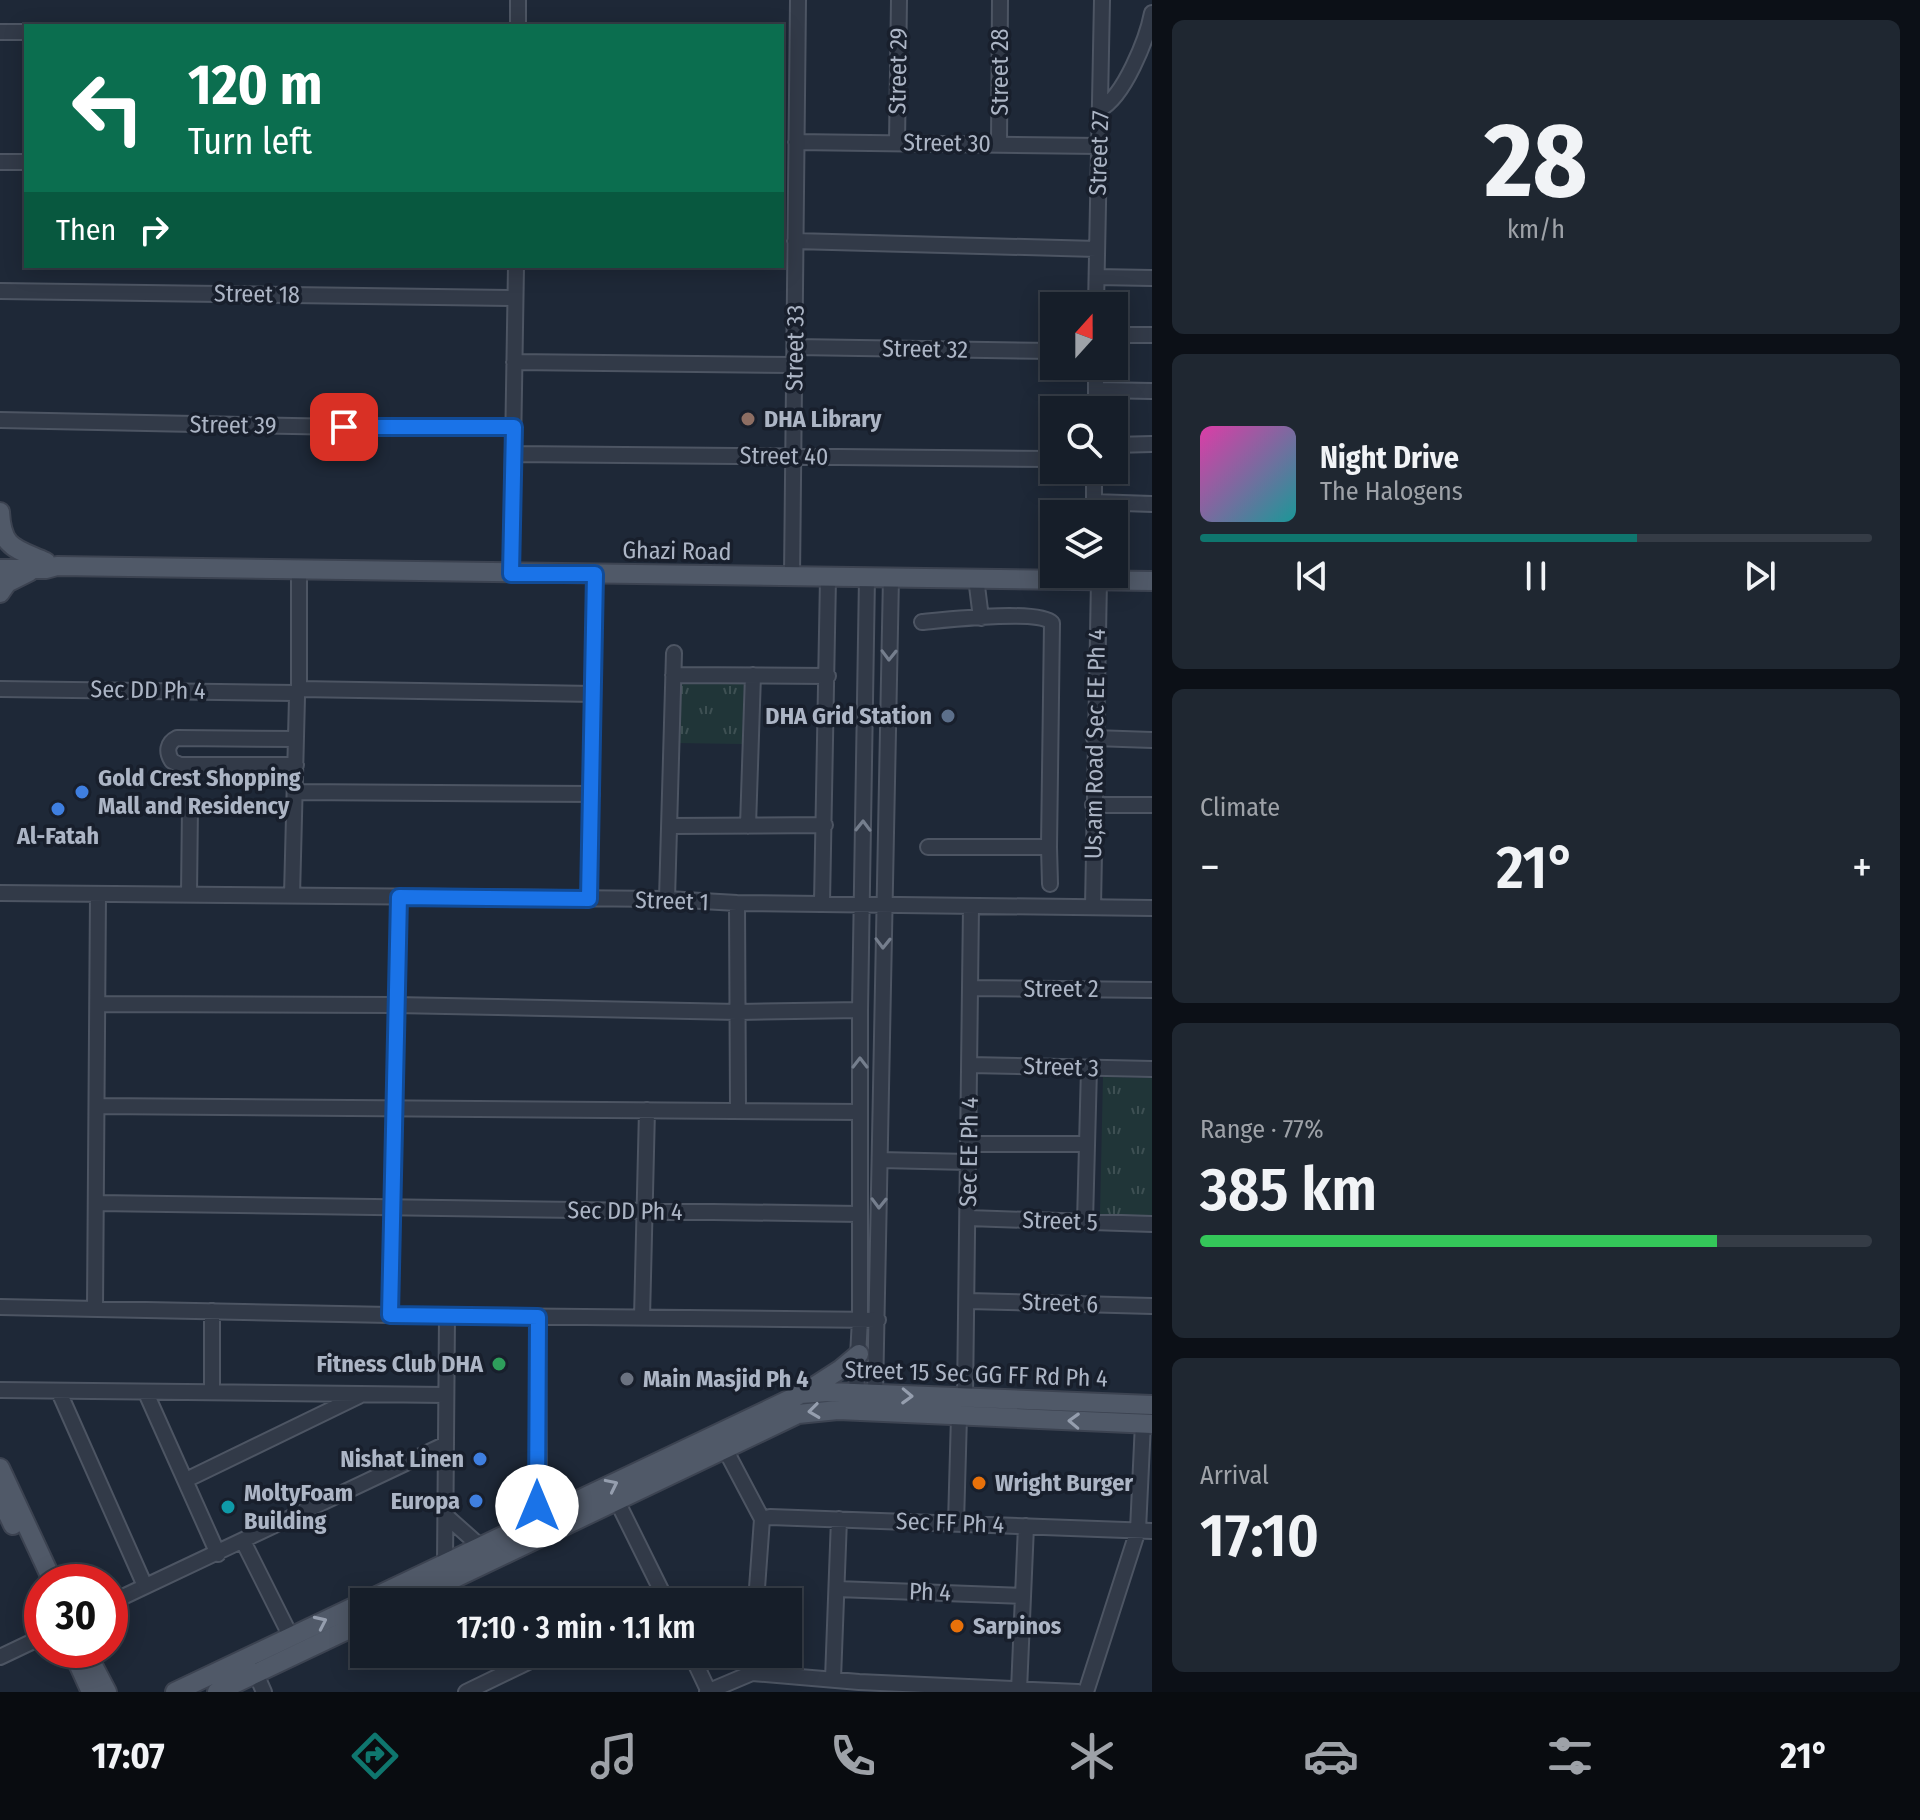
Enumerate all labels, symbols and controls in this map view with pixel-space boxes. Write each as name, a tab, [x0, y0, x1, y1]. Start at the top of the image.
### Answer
street label: Street 29	[883, 27, 913, 115]
street label: Street 28	[986, 28, 1014, 116]
text: 120 m	[188, 52, 323, 119]
icon: left	[56, 56, 160, 160]
text: 28	[1484, 99, 1588, 224]
street label: Street 27	[1084, 110, 1114, 196]
text: Turn left	[188, 120, 312, 164]
street label: Street 30	[903, 128, 991, 158]
icon: right	[132, 208, 176, 252]
text: Then	[56, 212, 116, 248]
text: km/h	[1507, 214, 1565, 245]
street label: Street 18	[214, 279, 300, 309]
north arrow	[1040, 292, 1128, 380]
map controls	[1040, 292, 1128, 588]
street label: Street 33	[780, 305, 810, 391]
street label: Street 32	[882, 334, 968, 364]
pin	[310, 393, 378, 461]
button: search	[1040, 396, 1128, 484]
icon: arrive	[322, 405, 366, 449]
place label: DHA Library	[764, 405, 882, 433]
street label: Street 39	[189, 410, 277, 440]
marker: DHA Library	[739, 410, 757, 428]
text: Night Drive	[1320, 440, 1459, 476]
street label: Street 40	[739, 441, 829, 471]
text: The Halogens	[1320, 476, 1463, 507]
button: layers	[1040, 500, 1128, 588]
street label: Ghazi Road	[622, 536, 732, 566]
icon: previous	[1290, 554, 1334, 598]
icon: pause	[1514, 554, 1558, 598]
icon: next	[1738, 554, 1782, 598]
street label: Us,am Road Sec EE Ph 4	[1079, 629, 1111, 859]
one-way arrow	[880, 649, 898, 662]
street label: Sec DD Ph 4	[90, 675, 206, 705]
place label: DHA Grid Station	[765, 702, 932, 730]
marker: DHA Grid Station	[939, 707, 957, 725]
place label: Gold Crest Shopping Mall and Residency	[98, 764, 301, 820]
marker: Gold Crest Shopping Mall and Residency	[73, 783, 91, 801]
text: Climate	[1200, 792, 1280, 823]
marker: Al-Fatah	[49, 800, 67, 818]
one-way arrow	[854, 819, 872, 832]
place label: Al-Fatah	[16, 822, 99, 850]
text: 21°	[1496, 832, 1576, 904]
text: −	[1200, 841, 1220, 894]
text: +	[1852, 841, 1872, 894]
street label: Street 1	[635, 886, 709, 916]
one-way arrow	[874, 937, 892, 950]
street label: Street 2	[1023, 975, 1099, 1003]
street label: Street 3	[1023, 1052, 1099, 1082]
one-way arrow	[851, 1056, 869, 1069]
street label: Sec EE Ph 4	[954, 1097, 984, 1207]
text: Range · 77%	[1200, 1114, 1324, 1145]
text: 385 km	[1200, 1154, 1377, 1226]
street label: Sec DD Ph 4	[567, 1196, 683, 1226]
one-way arrow	[871, 1197, 888, 1210]
street label: Street 5	[1022, 1206, 1098, 1236]
street label: Street 6	[1021, 1288, 1099, 1318]
place label: Fitness Club DHA	[317, 1350, 484, 1378]
marker: Fitness Club DHA	[490, 1355, 508, 1373]
street label: Street 15 Sec GG FF Rd Ph 4	[844, 1355, 1108, 1393]
place label: Main Masjid Ph 4	[643, 1365, 809, 1393]
marker: Main Masjid Ph 4	[618, 1370, 636, 1388]
one-way arrow	[901, 1387, 914, 1404]
one-way arrow	[808, 1403, 821, 1420]
one-way arrow	[1067, 1412, 1080, 1429]
place label: Nishat Linen	[340, 1445, 464, 1473]
marker: Nishat Linen	[471, 1450, 489, 1468]
text: Arrival	[1200, 1460, 1269, 1491]
position arrow	[495, 1464, 579, 1548]
place label: Wright Burger	[995, 1469, 1133, 1497]
marker: Wright Burger	[970, 1474, 988, 1492]
place label: MoltyFoam Building	[244, 1479, 353, 1535]
one-way arrow	[603, 1479, 618, 1495]
place label: Europa	[391, 1487, 460, 1515]
marker: Europa	[467, 1492, 485, 1510]
marker: MoltyFoam Building	[219, 1498, 237, 1516]
text: 17:10	[1200, 1500, 1319, 1572]
street label: Sec FF Ph 4	[895, 1507, 1005, 1539]
speed limit sign: 30	[24, 1564, 128, 1668]
street label: Ph 4	[909, 1577, 951, 1607]
text: 17:10 · 3 min · 1.1 km	[457, 1610, 695, 1646]
place label: Sarpinos	[973, 1612, 1062, 1640]
one-way arrow	[313, 1616, 327, 1632]
marker: Sarpinos	[948, 1617, 966, 1635]
icon: directions	[347, 1728, 403, 1784]
icon: music	[586, 1728, 642, 1784]
icon: phone	[825, 1728, 881, 1784]
icon: climate	[1064, 1728, 1120, 1784]
icon: car	[1303, 1728, 1359, 1784]
icon: filters	[1542, 1728, 1598, 1784]
text: 17:07	[91, 1734, 165, 1778]
text: 21°	[1780, 1734, 1829, 1778]

